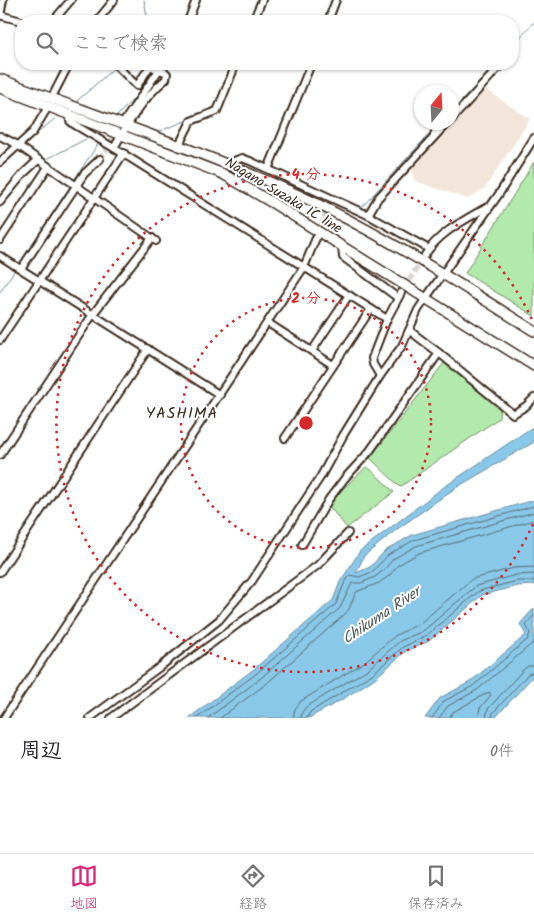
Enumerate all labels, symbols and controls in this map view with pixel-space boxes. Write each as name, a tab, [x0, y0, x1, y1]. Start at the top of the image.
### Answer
search box	[15, 15, 519, 70]
icon: search	[33, 29, 61, 57]
text: ここで検索	[73, 29, 168, 59]
north arrow	[414, 85, 459, 130]
street label: Nagano Suzaka IC line	[221, 152, 347, 240]
text: 4 分	[292, 163, 320, 187]
text: 2 分	[291, 287, 321, 311]
district label: YASHIMA	[146, 401, 218, 426]
centre of rings	[297, 414, 315, 432]
water label: Chikuma River	[337, 579, 428, 651]
text: 周辺	[20, 735, 62, 768]
text: 0件	[490, 739, 514, 764]
tab: 地図	[70, 862, 98, 915]
tab: 経路	[239, 862, 267, 915]
tab: 保存済み	[408, 862, 464, 915]

